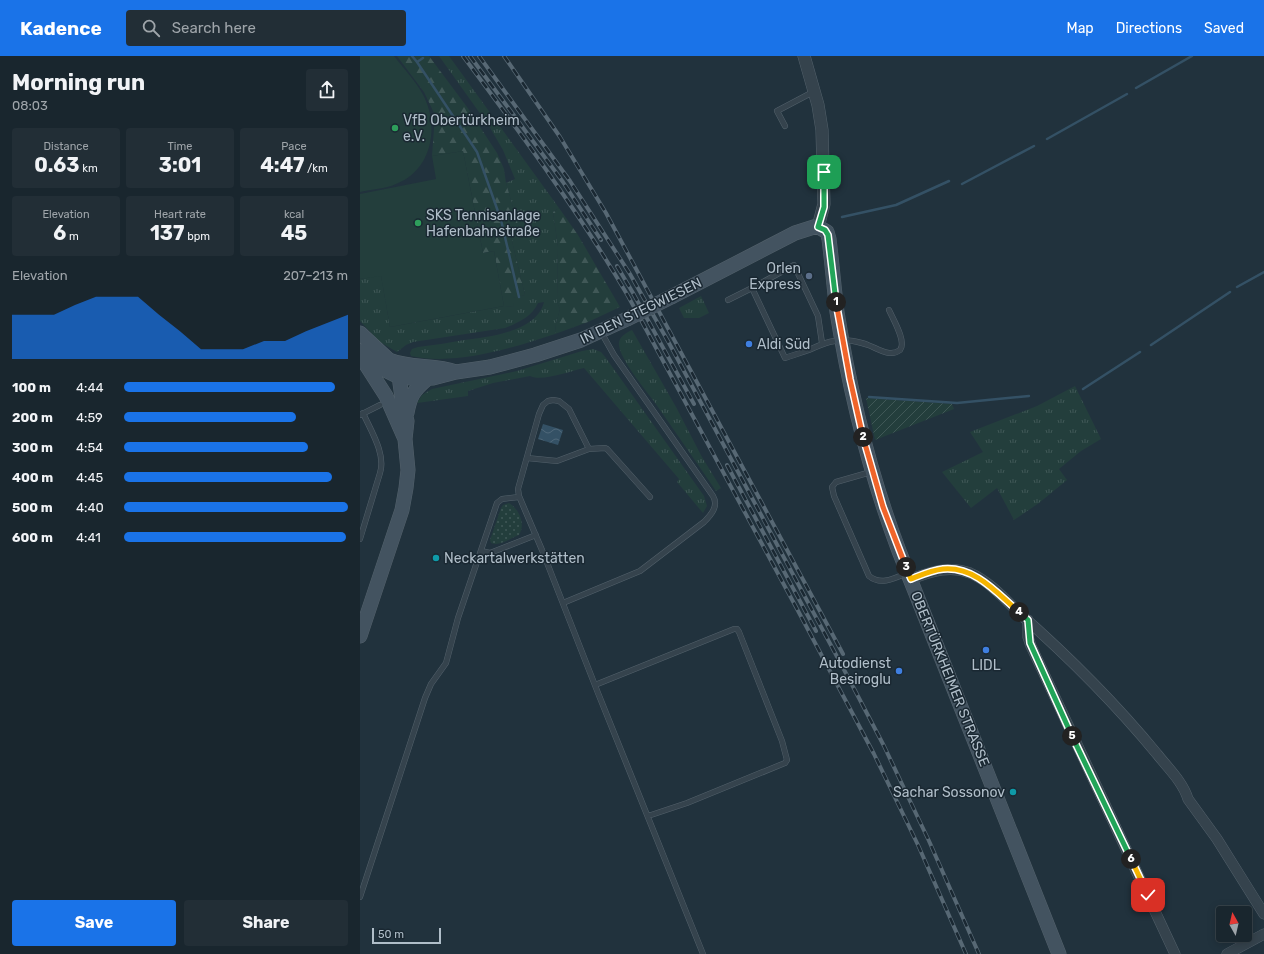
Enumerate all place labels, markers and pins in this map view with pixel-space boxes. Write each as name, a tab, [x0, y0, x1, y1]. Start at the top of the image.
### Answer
place label: VfB Obertürkheim e.V.	[403, 112, 520, 145]
marker: VfB Obertürkheim e.V.	[390, 123, 400, 133]
pin	[807, 155, 841, 189]
place label: SKS Tennisanlage Hafenbahnstraße	[426, 207, 541, 240]
marker: SKS Tennisanlage Hafenbahnstraße	[413, 218, 423, 228]
place label: Orlen Express	[749, 260, 801, 293]
marker: Orlen Express	[804, 271, 814, 281]
pin: 1	[826, 292, 846, 312]
place label: Aldi Süd	[757, 336, 810, 353]
marker: Aldi Süd	[744, 339, 754, 349]
pin: 2	[853, 427, 873, 447]
place label: Neckartalwerkstätten	[444, 550, 585, 567]
marker: Neckartalwerkstätten	[431, 553, 441, 563]
pin: 3	[896, 557, 916, 577]
pin: 4	[1009, 602, 1029, 622]
marker: LIDL	[981, 645, 991, 655]
place label: Autodienst Besiroglu	[819, 655, 892, 688]
place label: LIDL	[971, 657, 1001, 674]
marker: Autodienst Besiroglu	[894, 666, 904, 676]
pin: 5	[1062, 726, 1082, 746]
place label: Sachar Sossonov	[893, 784, 1005, 801]
marker: Sachar Sossonov	[1008, 787, 1018, 797]
pin: 6	[1121, 849, 1141, 869]
pin	[1131, 878, 1165, 912]

